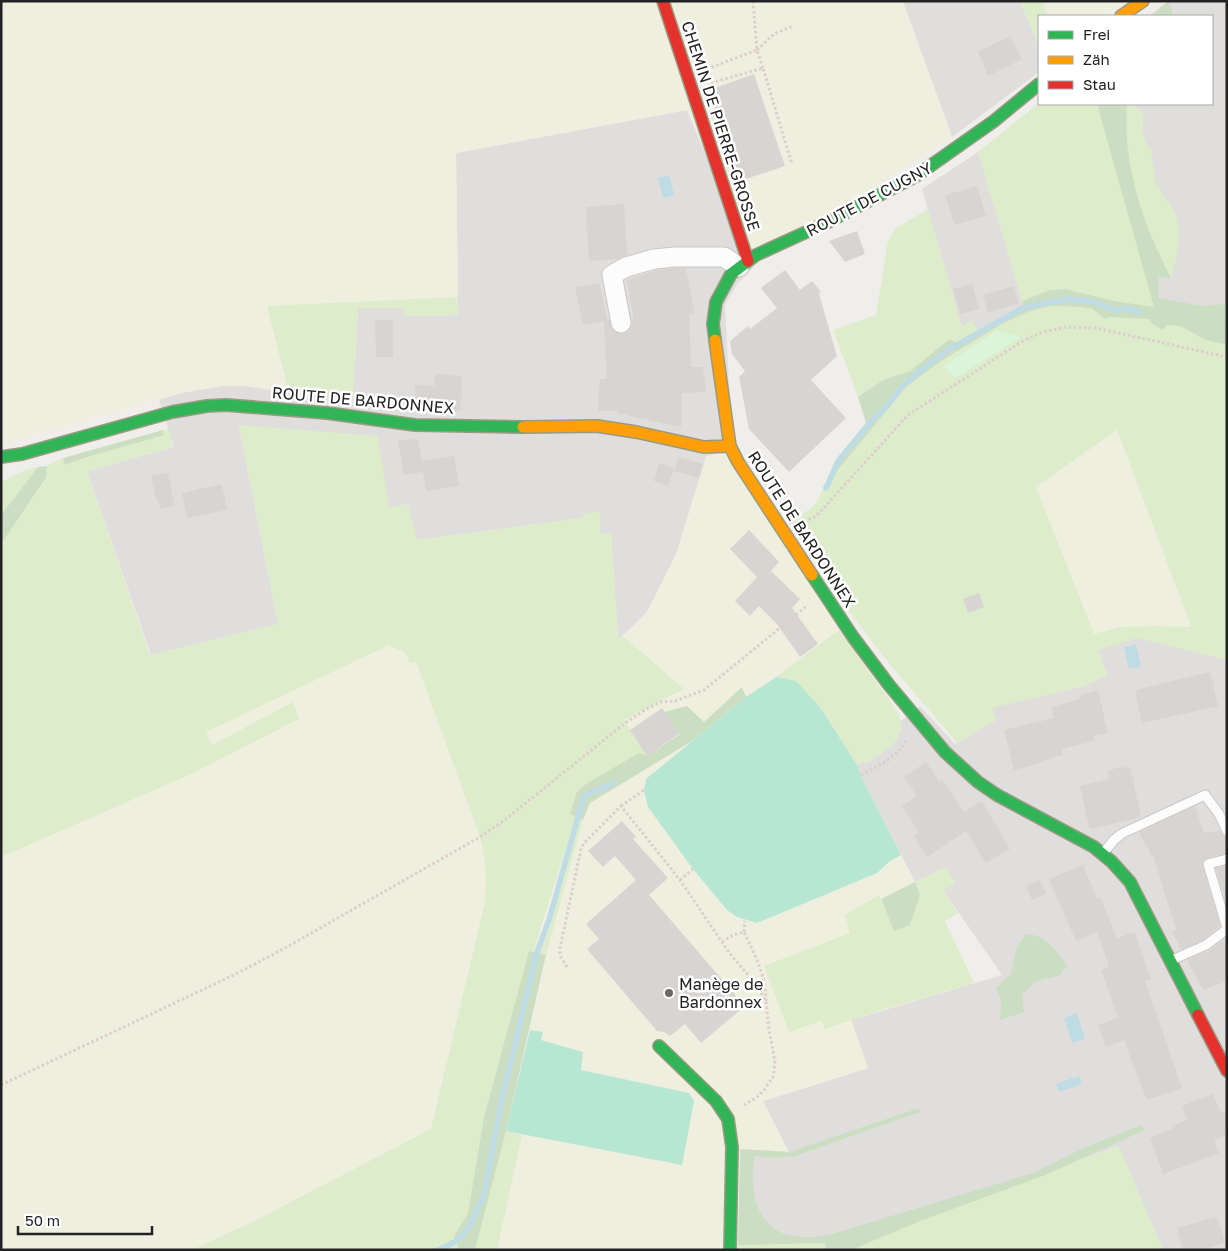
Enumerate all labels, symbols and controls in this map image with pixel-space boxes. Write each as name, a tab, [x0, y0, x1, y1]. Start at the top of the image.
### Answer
legend	[1038, 15, 1213, 105]
street label: CHEMIN DE PIERRE-GROSSE	[678, 18, 764, 234]
text: Frei	[1083, 25, 1110, 43]
text: Zäh	[1083, 50, 1110, 68]
text: Stau	[1083, 75, 1116, 93]
street label: ROUTE DE CUGNY	[803, 157, 936, 241]
street label: ROUTE DE BARDONNEX	[271, 382, 455, 418]
street label: ROUTE DE BARDONNEX	[744, 447, 860, 611]
place label: Manège de Bardonnex	[679, 974, 763, 1012]
marker: Manège de Bardonnex	[663, 987, 675, 999]
scale bar	[18, 1204, 151, 1236]
text: 50 m	[25, 1211, 60, 1229]

